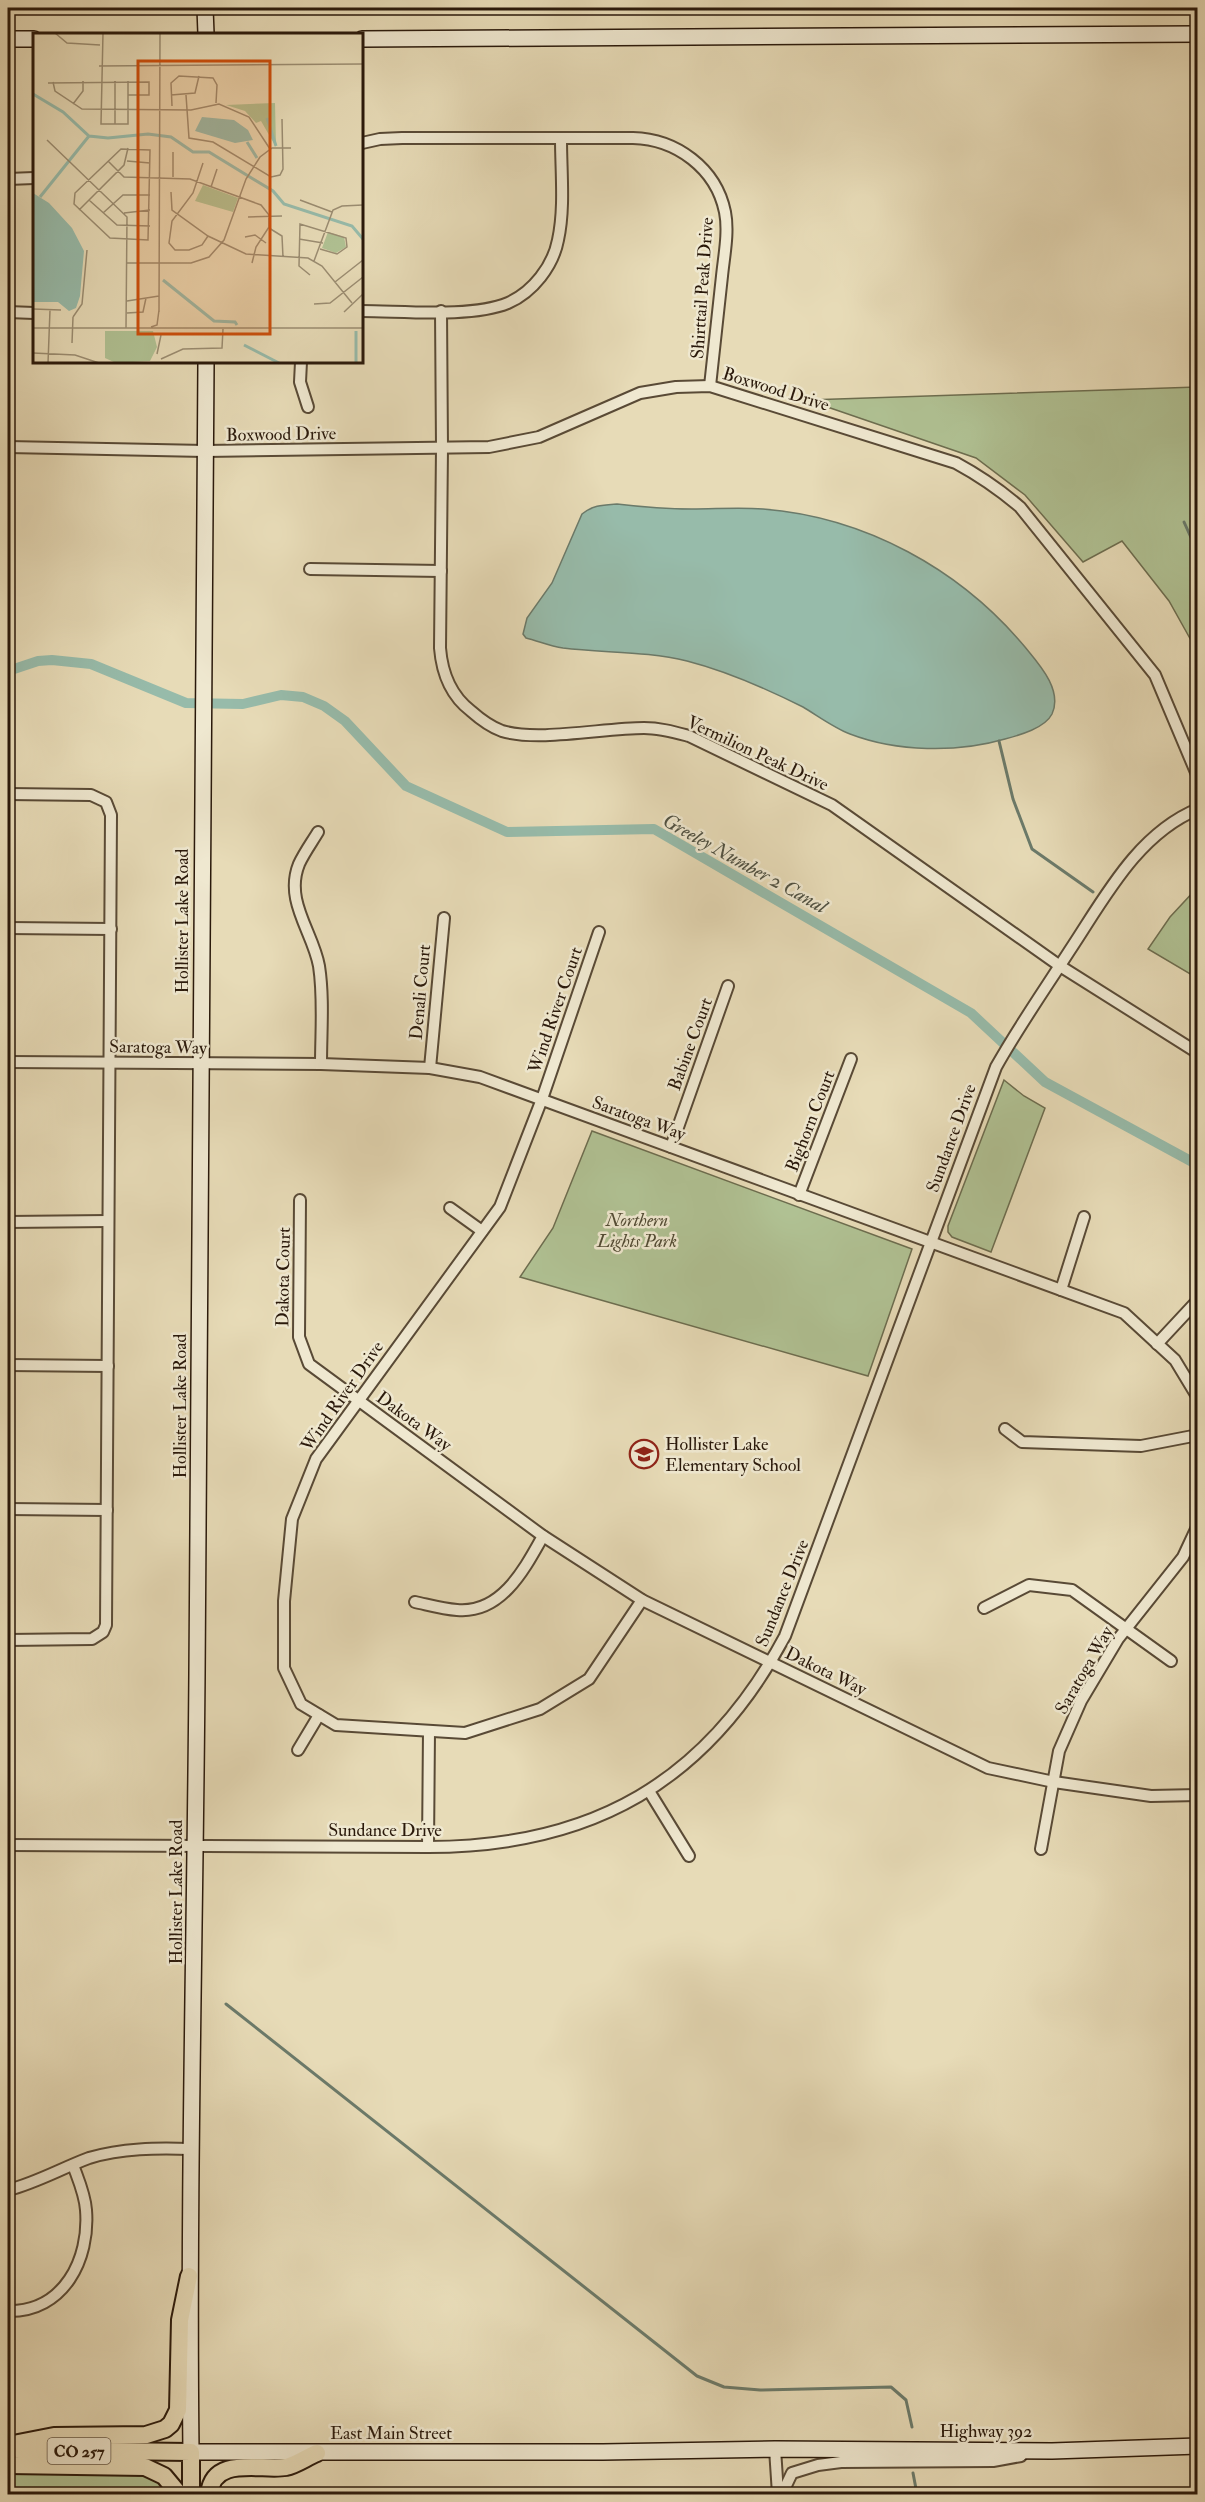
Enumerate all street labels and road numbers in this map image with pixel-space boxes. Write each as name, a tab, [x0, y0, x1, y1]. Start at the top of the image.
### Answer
street label: Shirttail Peak Drive	[686, 216, 719, 360]
street label: Boxwood Drive	[720, 362, 832, 417]
street label: Boxwood Drive	[226, 422, 337, 447]
street label: Vermilion Peak Drive	[683, 711, 833, 797]
street label: Hollister Lake Road	[171, 848, 194, 993]
street label: Denali Court	[405, 943, 436, 1041]
street label: Wind River Court	[523, 944, 588, 1077]
street label: Babine Court	[663, 994, 718, 1094]
street label: Saratoga Way	[109, 1035, 208, 1060]
street label: Bighorn Court	[781, 1067, 840, 1175]
street label: Sundance Drive	[921, 1080, 982, 1196]
street label: Saratoga Way	[589, 1091, 690, 1146]
street label: Dakota Court	[271, 1227, 296, 1327]
street label: Hollister Lake Road	[169, 1333, 192, 1478]
street label: Wind River Drive	[295, 1336, 389, 1457]
street label: Dakota Way	[371, 1386, 457, 1457]
street label: Sundance Drive	[750, 1536, 815, 1650]
street label: Saratoga Way	[1050, 1621, 1119, 1718]
street label: Dakota Way	[781, 1642, 871, 1702]
street label: Hollister Lake Road	[165, 1819, 188, 1964]
street label: Sundance Drive	[328, 1819, 442, 1842]
street label: Highway 392	[940, 2420, 1032, 2443]
street label: East Main Street	[330, 2422, 452, 2445]
road number: CO 257	[48, 2438, 110, 2464]

